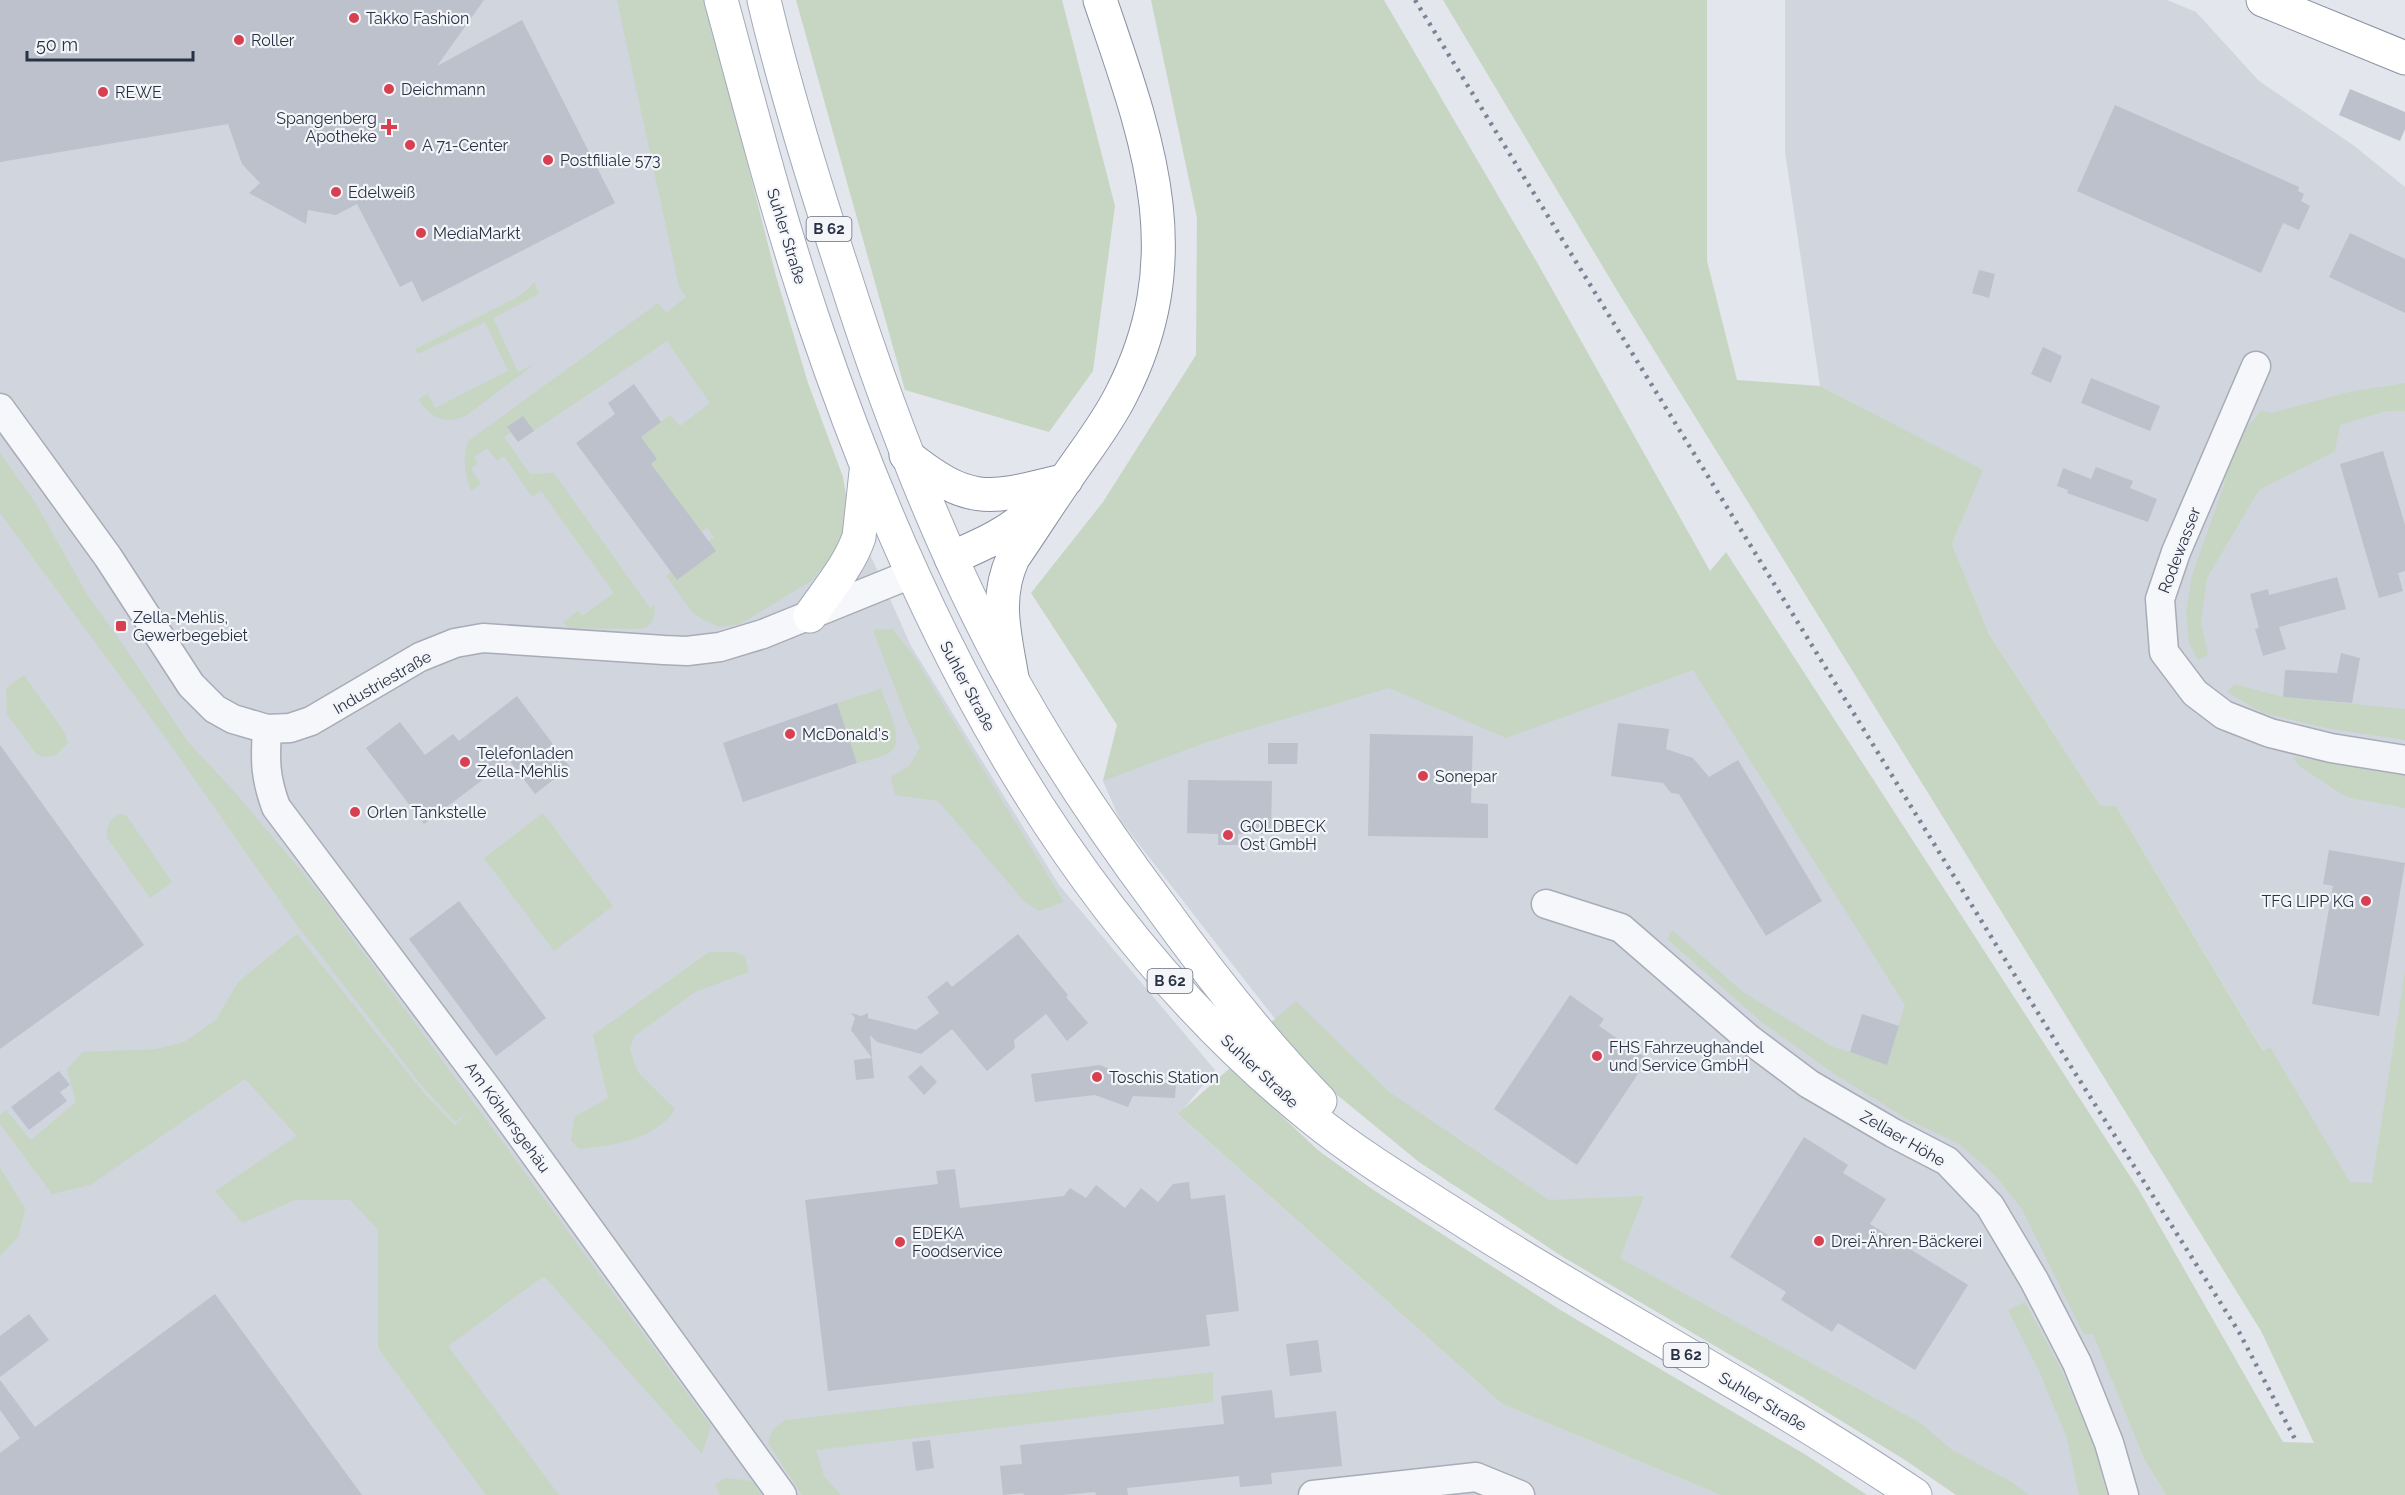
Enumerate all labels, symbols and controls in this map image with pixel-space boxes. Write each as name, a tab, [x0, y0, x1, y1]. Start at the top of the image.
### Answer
place label: Takko Fashion	[366, 9, 469, 28]
marker: Takko Fashion	[347, 11, 361, 25]
scale bar	[27, 24, 194, 62]
place label: Roller	[251, 31, 295, 50]
marker: Roller	[232, 33, 246, 47]
text: 50 m	[36, 34, 78, 55]
place label: Deichmann	[401, 80, 486, 99]
marker: Deichmann	[382, 82, 396, 96]
place label: REWE	[115, 83, 162, 102]
marker: REWE	[96, 85, 110, 99]
place label: Spangenberg Apotheke	[276, 109, 377, 146]
marker: Spangenberg Apotheke	[382, 120, 396, 134]
place label: A 71-Center	[422, 136, 509, 155]
marker: A 71-Center	[403, 138, 417, 152]
place label: Postfiliale 573	[560, 151, 661, 170]
marker: Postfiliale 573	[541, 153, 555, 167]
place label: Edelweiß	[348, 183, 416, 202]
marker: Edelweiß	[329, 185, 343, 199]
street label: Suhler Straße	[763, 186, 810, 286]
road number: B 62	[806, 217, 852, 241]
place label: MediaMarkt	[433, 224, 521, 243]
marker: MediaMarkt	[414, 226, 428, 240]
street label: Rodewasser	[2154, 504, 2205, 596]
place label: Zella-Mehlis, Gewerbegebiet	[133, 608, 249, 645]
marker: Zella-Mehlis, Gewerbegebiet	[114, 619, 128, 633]
street label: Suhler Straße	[936, 638, 999, 734]
street label: Industriestraße	[330, 647, 435, 718]
place label: McDonald's	[802, 725, 889, 744]
marker: McDonald's	[783, 727, 797, 741]
place label: Telefonladen Zella-Mehlis	[477, 744, 574, 781]
marker: Telefonladen Zella-Mehlis	[458, 755, 472, 769]
place label: Sonepar	[1435, 767, 1498, 786]
marker: Sonepar	[1416, 769, 1430, 783]
place label: Orlen Tankstelle	[367, 803, 486, 822]
marker: Orlen Tankstelle	[348, 805, 362, 819]
place label: GOLDBECK Ost GmbH	[1240, 817, 1326, 854]
marker: GOLDBECK Ost GmbH	[1221, 828, 1235, 842]
place label: TFG LIPP KG	[2262, 892, 2354, 911]
marker: TFG LIPP KG	[2359, 894, 2373, 908]
road number: B 62	[1148, 969, 1192, 993]
street label: Suhler Straße	[1217, 1031, 1302, 1112]
place label: FHS Fahrzeughandel und Service GmbH	[1609, 1038, 1764, 1075]
marker: FHS Fahrzeughandel und Service GmbH	[1590, 1049, 1604, 1063]
street label: Am Köhlersgehäu	[461, 1058, 554, 1176]
place label: Toschis Station	[1109, 1068, 1219, 1087]
marker: Toschis Station	[1090, 1070, 1104, 1084]
street label: Zellaer Höhe	[1857, 1106, 1949, 1170]
place label: EDEKA Foodservice	[912, 1224, 1003, 1261]
place label: Drei-Ähren-Bäckerei	[1831, 1231, 1982, 1251]
marker: Drei-Ähren-Bäckerei	[1812, 1234, 1826, 1248]
marker: EDEKA Foodservice	[893, 1235, 907, 1249]
road number: B 62	[1664, 1343, 1708, 1367]
street label: Suhler Straße	[1715, 1368, 1810, 1435]

